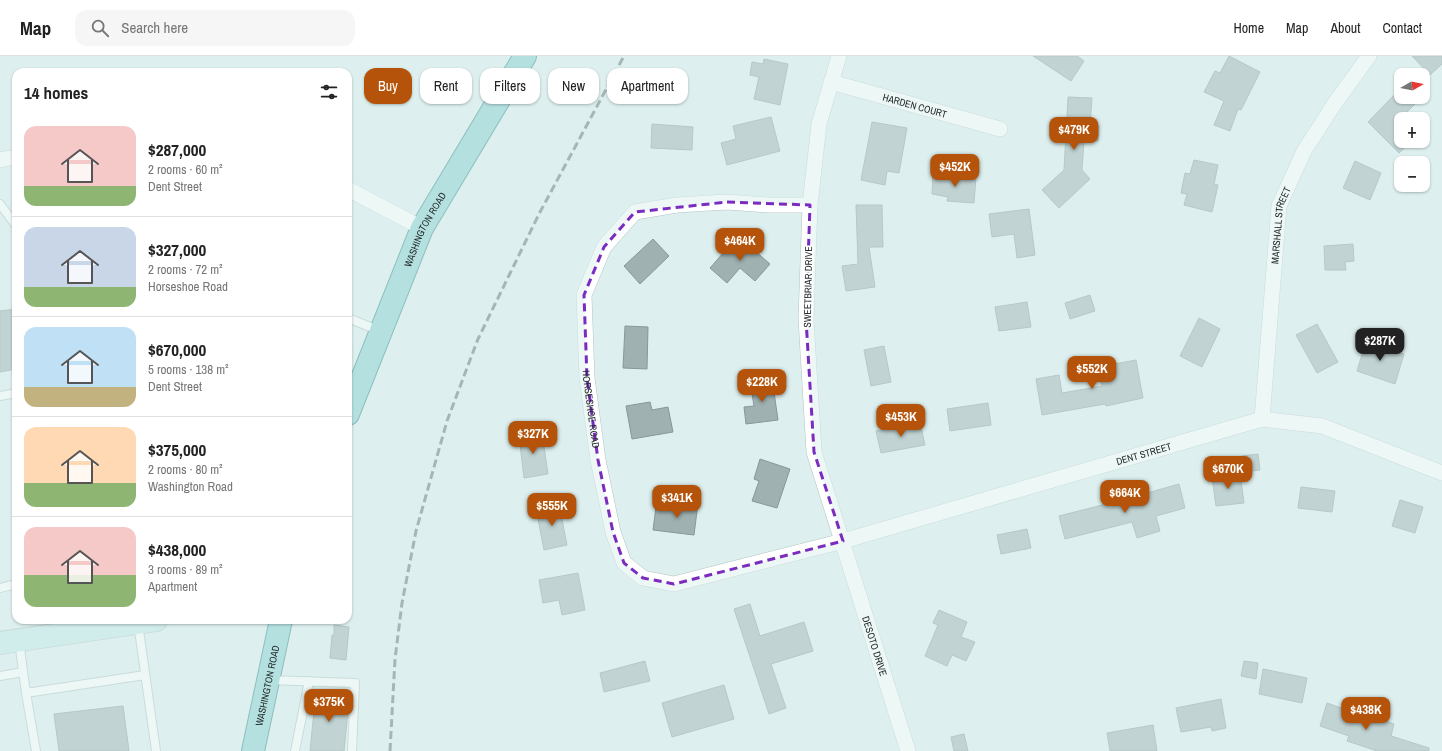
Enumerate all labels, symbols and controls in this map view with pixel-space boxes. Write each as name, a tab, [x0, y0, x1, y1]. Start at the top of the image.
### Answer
search box	[75, 10, 355, 46]
text: Map	[20, 15, 51, 41]
icon: search	[89, 17, 111, 39]
text: Search here	[121, 17, 188, 38]
text: Home	[1233, 19, 1264, 37]
text: Map	[1286, 19, 1308, 37]
text: About	[1330, 19, 1360, 37]
text: Contact	[1382, 19, 1422, 37]
chip: Buy	[364, 68, 412, 104]
chip: Rent	[420, 68, 472, 104]
chip: Filters	[480, 68, 540, 104]
chip: New	[548, 68, 599, 104]
chip: Apartment	[607, 68, 688, 104]
north arrow	[1394, 68, 1430, 104]
map controls	[1394, 68, 1430, 192]
text: 14 homes	[24, 81, 88, 104]
icon: filters	[318, 81, 340, 103]
street label: HARDEN COURT	[881, 90, 948, 120]
button: +	[1394, 112, 1430, 148]
pin: $479K	[1046, 117, 1102, 151]
text: $479K	[1058, 121, 1090, 138]
text: $287,000	[148, 138, 206, 161]
icon: home	[56, 142, 104, 190]
pin: $452K	[927, 154, 983, 188]
button: −	[1394, 156, 1430, 192]
text: $452K	[939, 158, 971, 175]
text: 2 rooms · 60 m²	[148, 161, 223, 178]
text: Dent Street	[148, 178, 202, 195]
street label: MARSHALL STREET	[1268, 185, 1293, 264]
street label: WASHINGTON ROAD	[401, 190, 449, 269]
pin: $464K	[712, 228, 768, 262]
text: $464K	[724, 232, 756, 249]
text: $327,000	[148, 238, 206, 261]
icon: home	[56, 243, 104, 291]
street label: SWEETBRIAR DRIVE	[801, 246, 815, 328]
text: 2 rooms · 72 m²	[148, 261, 223, 278]
text: Horseshoe Road	[148, 278, 228, 295]
pin: $287K	[1352, 328, 1408, 362]
text: $287K	[1364, 332, 1396, 349]
text: $670,000	[148, 338, 206, 361]
icon: home	[56, 343, 104, 391]
pin: $552K	[1064, 356, 1120, 390]
text: $552K	[1076, 360, 1108, 377]
text: 5 rooms · 138 m²	[148, 361, 229, 378]
pin: $228K	[734, 369, 790, 403]
street label: HORSESHOE ROAD	[580, 370, 603, 449]
text: $228K	[746, 373, 778, 390]
text: Dent Street	[148, 378, 202, 395]
pin: $453K	[873, 404, 929, 438]
text: $453K	[885, 408, 917, 425]
pin: $327K	[505, 421, 561, 455]
text: $327K	[517, 425, 549, 442]
text: $375,000	[148, 438, 206, 461]
street label: DENT STREET	[1114, 439, 1173, 468]
icon: home	[56, 443, 104, 491]
pin: $670K	[1200, 456, 1256, 490]
text: $670K	[1212, 460, 1244, 477]
text: 2 rooms · 80 m²	[148, 461, 223, 478]
text: Washington Road	[148, 478, 233, 495]
pin: $664K	[1097, 480, 1153, 514]
text: $664K	[1109, 484, 1141, 501]
pin: $341K	[649, 485, 705, 519]
text: $341K	[661, 489, 693, 506]
pin: $555K	[524, 493, 580, 527]
text: $555K	[536, 497, 568, 514]
text: $438,000	[148, 538, 206, 561]
icon: home	[56, 543, 104, 591]
text: 3 rooms · 89 m²	[148, 561, 223, 578]
text: Apartment	[148, 578, 197, 595]
street label: DESOTO DRIVE	[859, 614, 890, 677]
street label: WASHINGTON ROAD	[252, 644, 282, 727]
pin: $375K	[301, 689, 357, 723]
text: $375K	[313, 693, 345, 710]
pin: $438K	[1338, 697, 1394, 731]
text: $438K	[1350, 701, 1382, 718]

